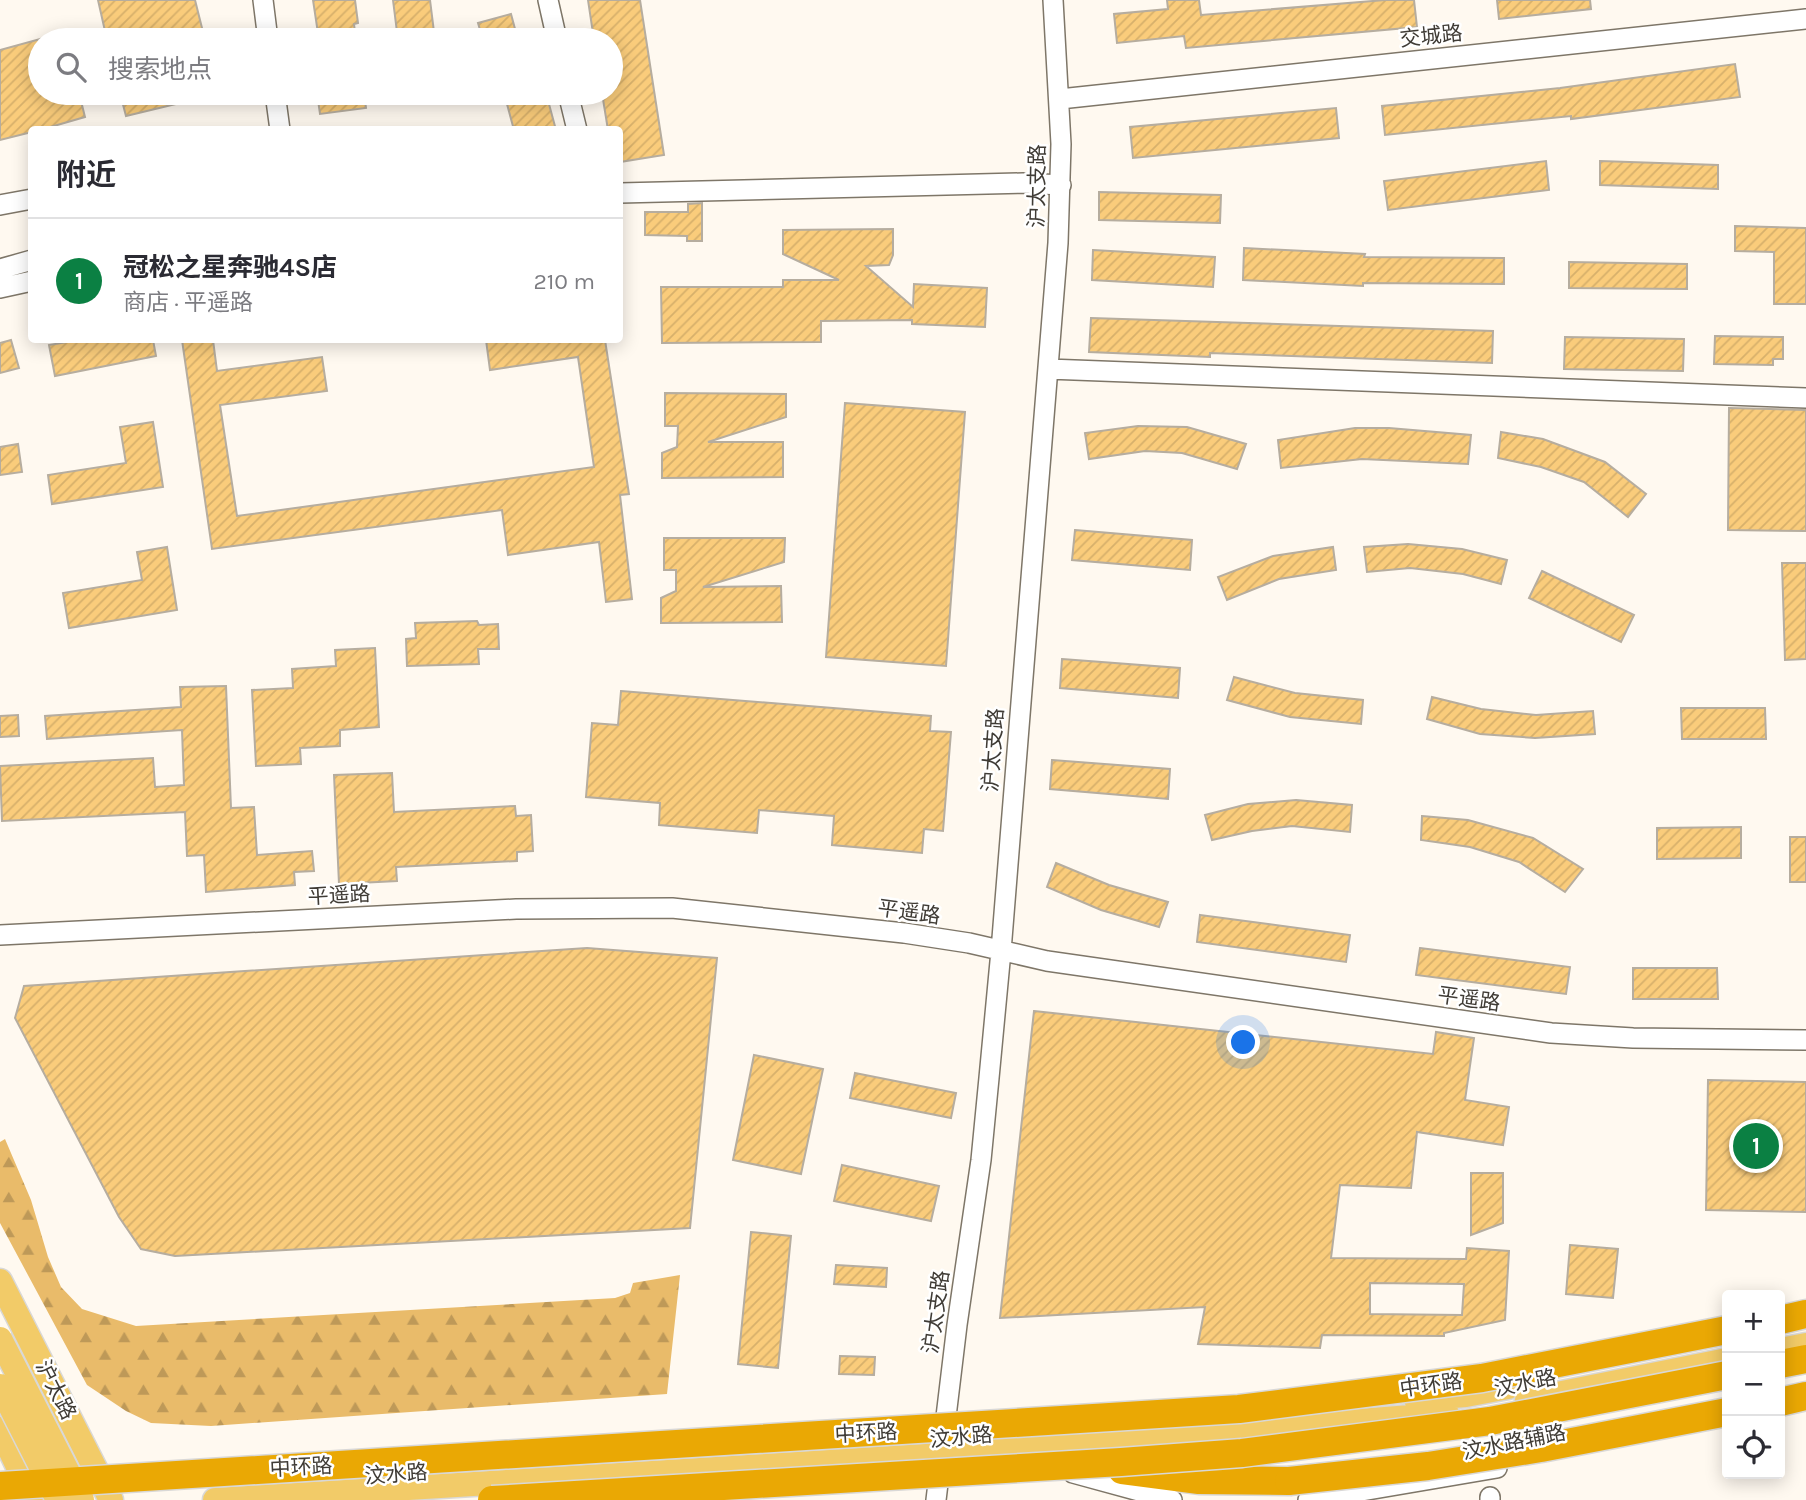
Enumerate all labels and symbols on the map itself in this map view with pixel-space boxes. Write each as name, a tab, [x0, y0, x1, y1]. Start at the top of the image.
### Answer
street label: 交城路	[1398, 21, 1464, 51]
street label: 沪太支路	[1024, 144, 1050, 228]
street label: 沪太支路	[978, 707, 1008, 793]
street label: 平遥路	[307, 881, 371, 909]
street label: 平遥路	[876, 896, 942, 928]
street label: 平遥路	[1436, 983, 1502, 1015]
your location	[1226, 1025, 1260, 1059]
pin: 1	[1733, 1120, 1779, 1172]
street label: 沪太支路	[918, 1269, 954, 1355]
street label: 沪太路	[31, 1356, 81, 1424]
street label: 汶水路	[1492, 1365, 1558, 1401]
street label: 中环路	[1398, 1369, 1464, 1401]
street label: 中环路	[834, 1419, 898, 1447]
street label: 汶水路辅路	[1460, 1420, 1568, 1464]
street label: 汶水路	[929, 1422, 993, 1452]
street label: 中环路	[269, 1453, 333, 1481]
street label: 汶水路	[364, 1460, 428, 1488]

